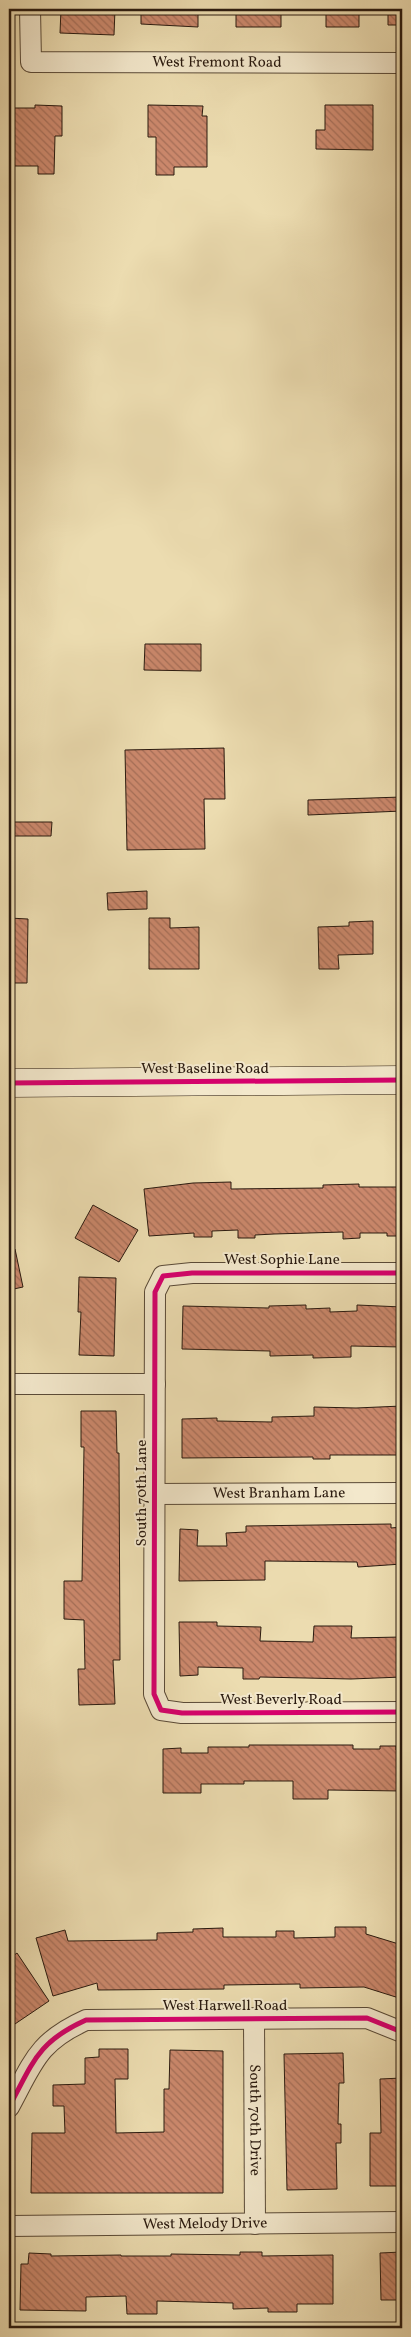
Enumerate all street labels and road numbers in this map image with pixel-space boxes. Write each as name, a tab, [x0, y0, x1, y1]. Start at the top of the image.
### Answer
street label: West Fremont Road	[152, 52, 282, 73]
street label: West Baseline Road	[141, 1059, 269, 1080]
street label: West Sophie Lane	[224, 1250, 340, 1271]
street label: South 70th Lane	[132, 1440, 153, 1546]
street label: West Branham Lane	[213, 1483, 345, 1504]
street label: West Beverly Road	[220, 1690, 342, 1711]
street label: West Harwell Road	[162, 1996, 288, 2017]
street label: South 70th Drive	[244, 2064, 265, 2176]
street label: West Melody Drive	[142, 2213, 267, 2235]

